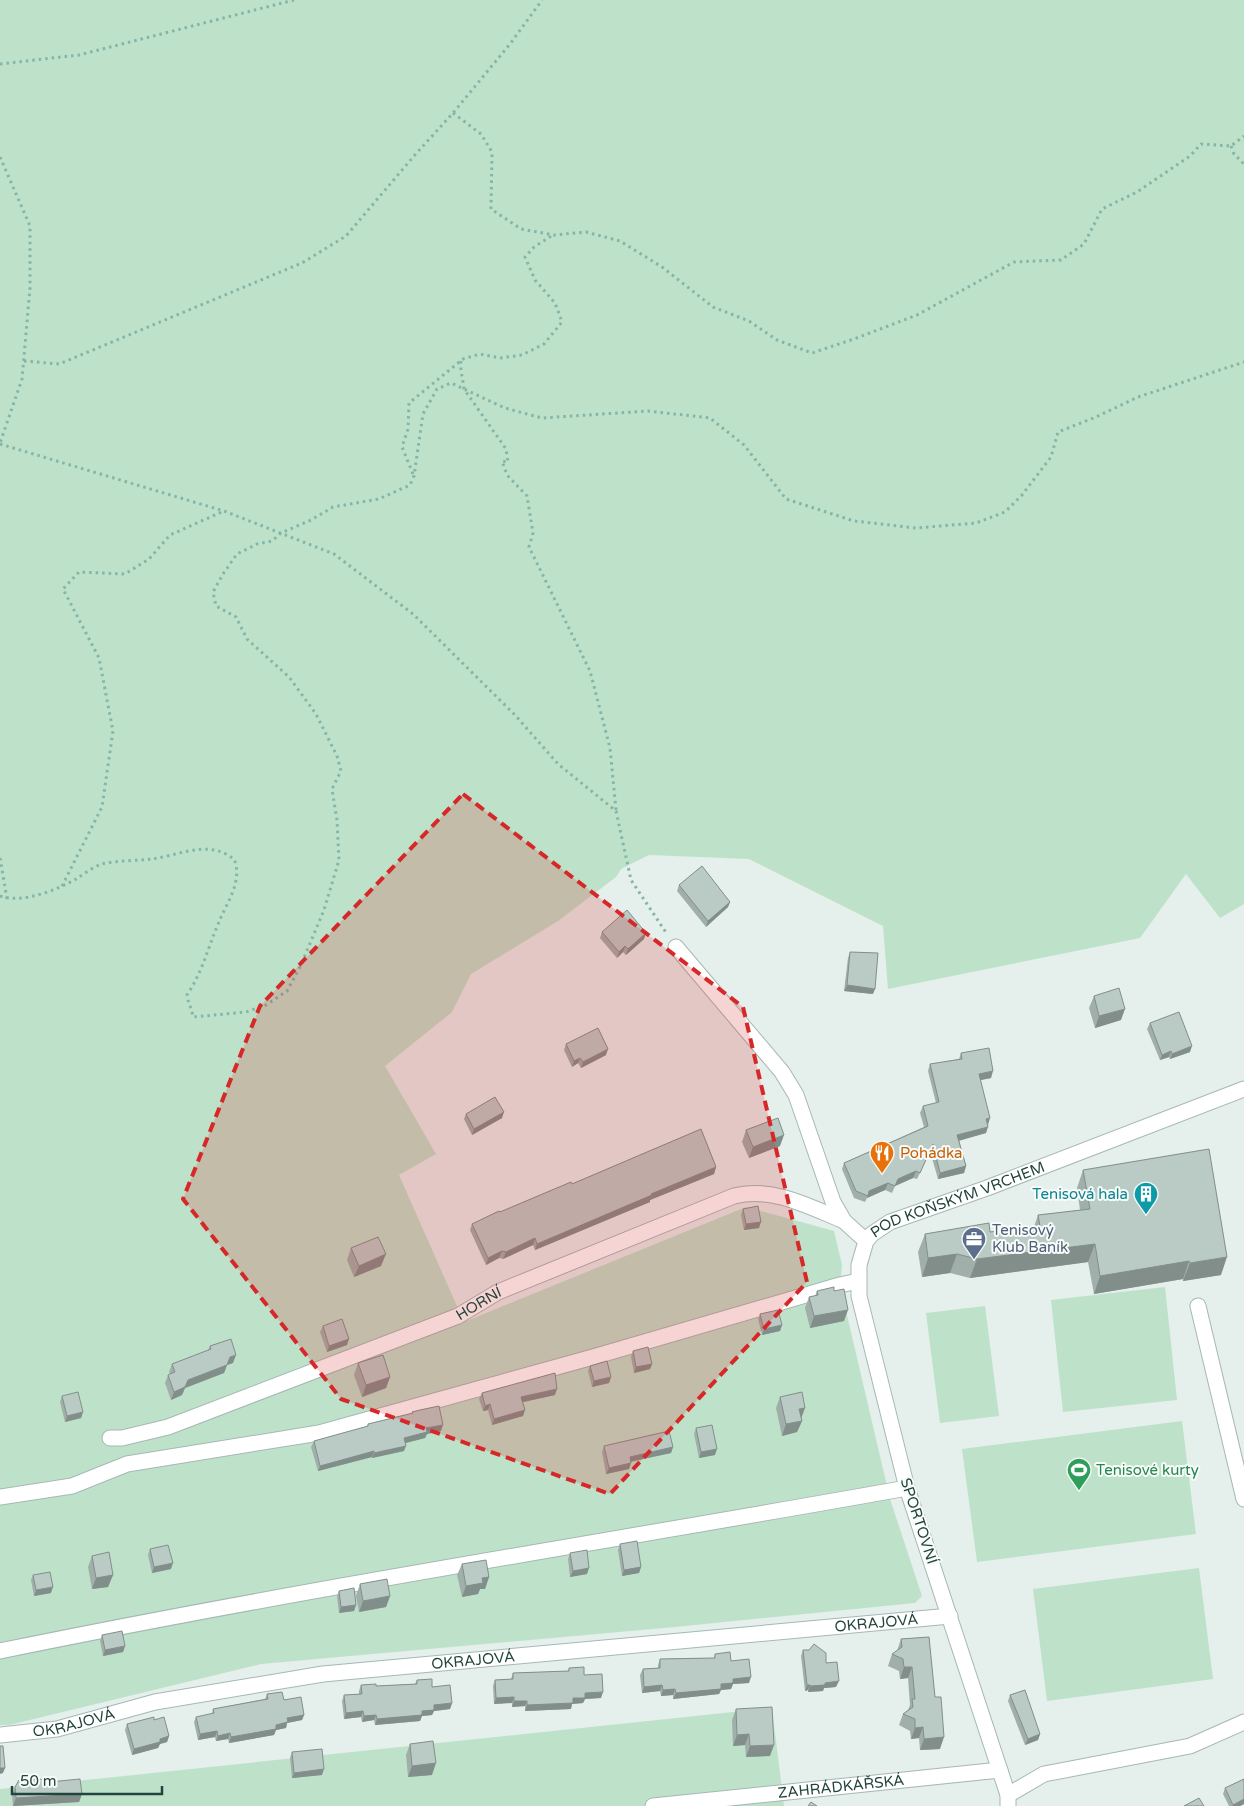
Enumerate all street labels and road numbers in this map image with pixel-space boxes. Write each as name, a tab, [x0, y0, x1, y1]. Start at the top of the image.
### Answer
street label: POD KOŇSKÝM VRCHEM	[867, 1158, 1047, 1242]
street label: HORNÍ	[452, 1283, 504, 1324]
street label: SPORTOVNÍ	[897, 1476, 941, 1566]
street label: OKRAJOVÁ	[834, 1610, 919, 1636]
street label: OKRAJOVÁ	[430, 1647, 516, 1673]
street label: OKRAJOVÁ	[32, 1704, 117, 1741]
street label: ZAHRÁDKÁŘSKÁ	[777, 1771, 905, 1802]

